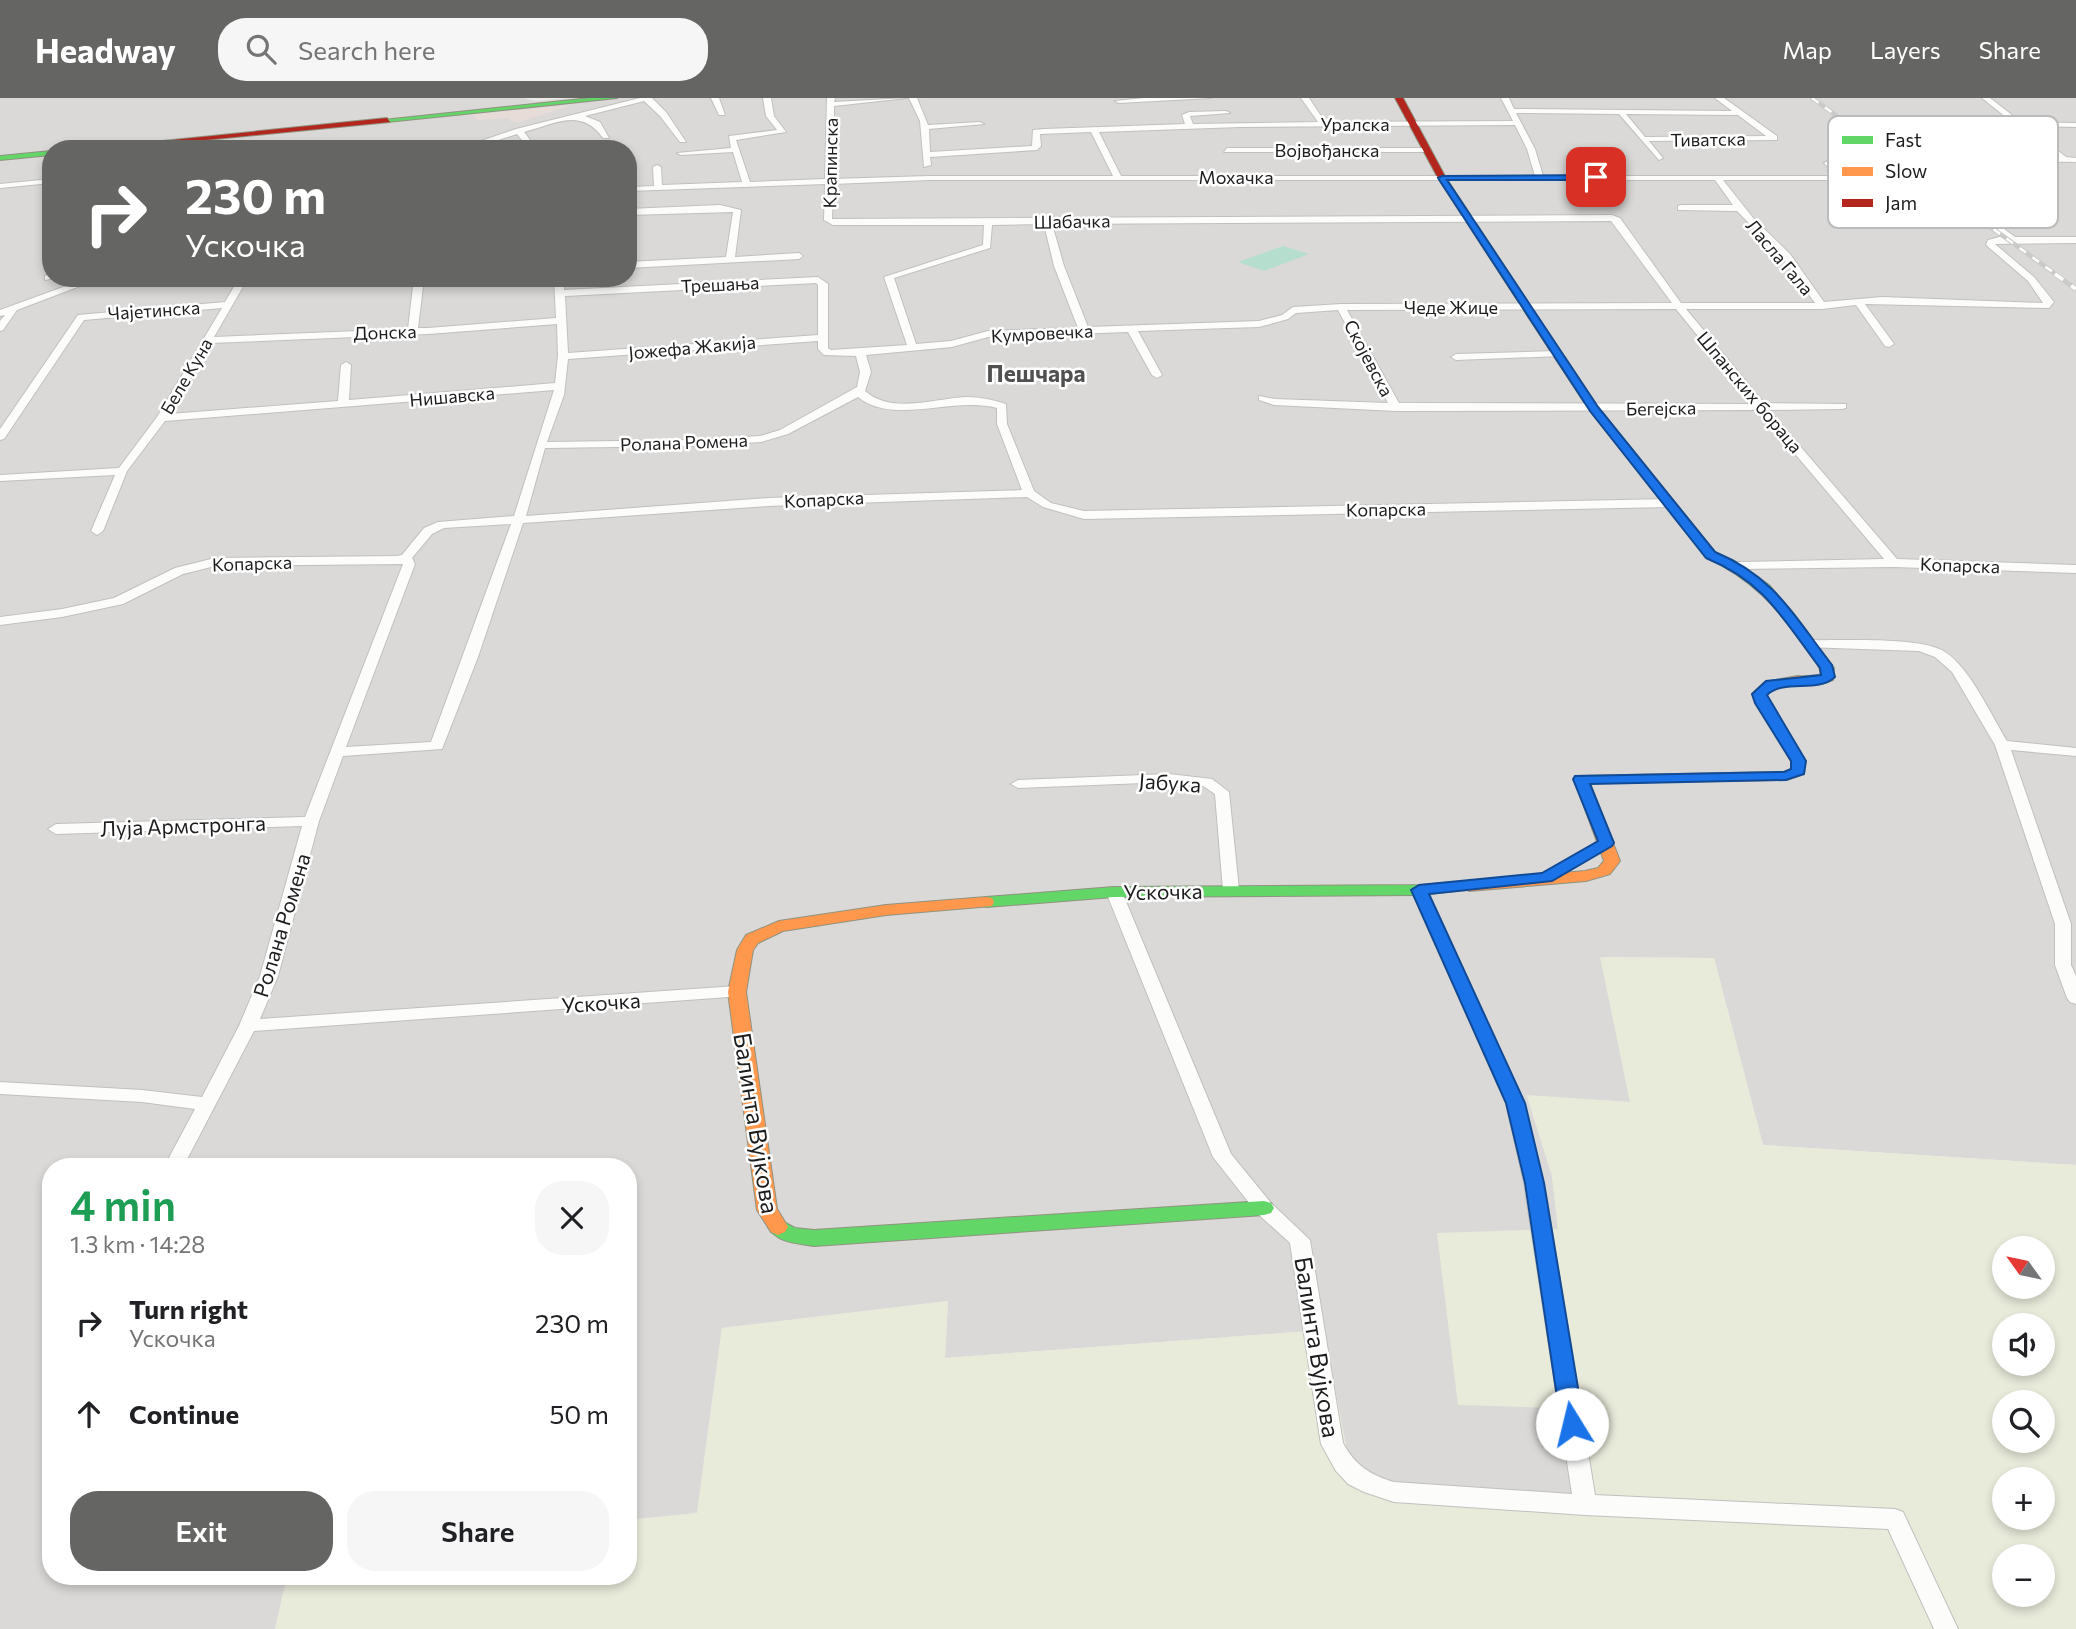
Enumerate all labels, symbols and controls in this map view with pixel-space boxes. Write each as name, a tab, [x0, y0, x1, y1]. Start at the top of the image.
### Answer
search box	[218, 18, 708, 81]
text: Headway	[35, 29, 176, 70]
icon: search	[242, 30, 280, 68]
text: Search here	[298, 34, 436, 65]
text: Map	[1783, 35, 1832, 64]
text: Layers	[1870, 35, 1941, 64]
text: Share	[1979, 35, 2041, 64]
street label: Уралска	[1320, 113, 1390, 135]
legend	[1828, 116, 2058, 228]
street label: Крапинска	[818, 118, 842, 208]
street label: Тиватска	[1670, 127, 1746, 151]
text: Fast	[1885, 128, 1922, 151]
street label: Војвођанска	[1275, 139, 1379, 161]
pin	[1566, 147, 1626, 207]
icon: arrive	[1577, 158, 1615, 196]
text: Slow	[1885, 159, 1927, 182]
text: 230 m	[185, 164, 326, 224]
street label: Мохачка	[1199, 166, 1273, 188]
icon: right	[70, 168, 161, 259]
text: Jam	[1885, 191, 1917, 214]
street label: Шабачка	[1033, 209, 1111, 233]
street label: Ласла Гала	[1742, 214, 1818, 300]
text: Ускочка	[185, 224, 306, 264]
street label: Трешања	[680, 271, 760, 297]
street label: Чајетинска	[107, 296, 201, 324]
street label: Чеде Жице	[1404, 296, 1498, 318]
street label: Скојевска	[1340, 316, 1398, 400]
street label: Кумровечка	[990, 319, 1094, 347]
street label: Донска	[353, 320, 417, 344]
street label: Шпанских бораца	[1693, 327, 1807, 457]
street label: Јожефа Жакија	[627, 330, 757, 364]
street label: Беле Куна	[155, 334, 217, 418]
district label: Пешчара	[987, 359, 1085, 387]
street label: Нишавска	[408, 381, 496, 411]
street label: Бегејска	[1626, 396, 1696, 420]
street label: Ролана Ромена	[620, 429, 748, 455]
street label: Копарска	[783, 486, 865, 512]
street label: Копарска	[1346, 497, 1426, 521]
street label: Копарска	[212, 551, 292, 575]
street label: Копарска	[1920, 553, 2000, 577]
street label: Јабука	[1138, 767, 1202, 797]
street label: Луја Армстронга	[100, 810, 266, 840]
street label: Ролана Ромена	[247, 850, 315, 1000]
street label: Ускочка	[1123, 878, 1203, 904]
street label: Ускочка	[561, 987, 641, 1017]
street label: Балинта Вујкова	[728, 1030, 786, 1216]
text: 4 min	[70, 1178, 176, 1230]
button: close	[535, 1181, 609, 1255]
text: 1.3 km · 14:28	[70, 1230, 205, 1258]
north arrow	[1992, 1236, 2054, 1298]
map controls	[1992, 1236, 2055, 1607]
street label: Балинта Вујкова	[1289, 1254, 1347, 1440]
text: Turn right	[129, 1293, 248, 1324]
icon: right	[70, 1304, 108, 1342]
text: 230 m	[535, 1307, 609, 1338]
button: sound	[1992, 1313, 2055, 1376]
text: Ускочка	[129, 1324, 216, 1352]
position arrow	[1535, 1387, 1609, 1461]
button: search	[1992, 1390, 2055, 1453]
icon: ahead	[70, 1395, 108, 1433]
text: Continue	[129, 1398, 239, 1429]
text: 50 m	[549, 1398, 609, 1429]
button: +	[1992, 1467, 2055, 1530]
button: Exit	[70, 1491, 333, 1571]
button: Share	[347, 1491, 609, 1571]
button: −	[1992, 1544, 2055, 1607]

